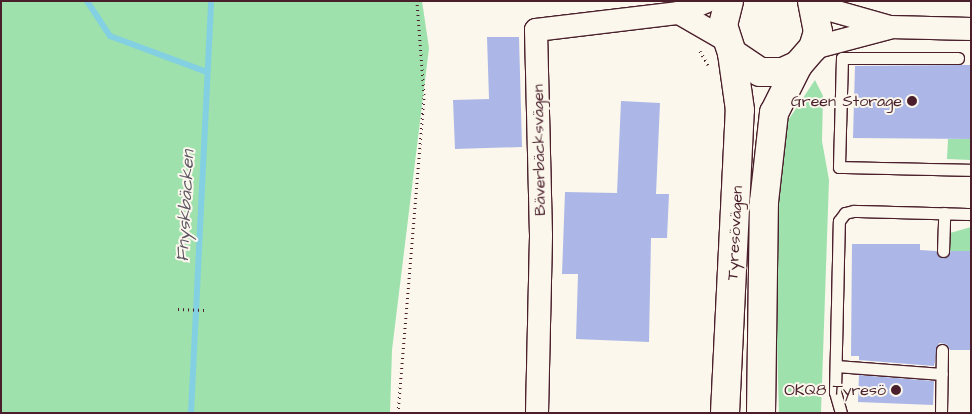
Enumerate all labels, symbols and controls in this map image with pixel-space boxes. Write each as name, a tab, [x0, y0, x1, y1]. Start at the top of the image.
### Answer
street label: Bäverbäcksvägen	[528, 84, 550, 216]
place label: Green Storage	[791, 91, 902, 111]
marker: Green Storage	[906, 95, 918, 107]
water label: Fnyskbäcken	[172, 150, 200, 262]
street label: Tyresövägen	[723, 185, 747, 281]
place label: OKQ8 Tyresö	[784, 380, 886, 400]
marker: OKQ8 Tyresö	[890, 384, 902, 396]

